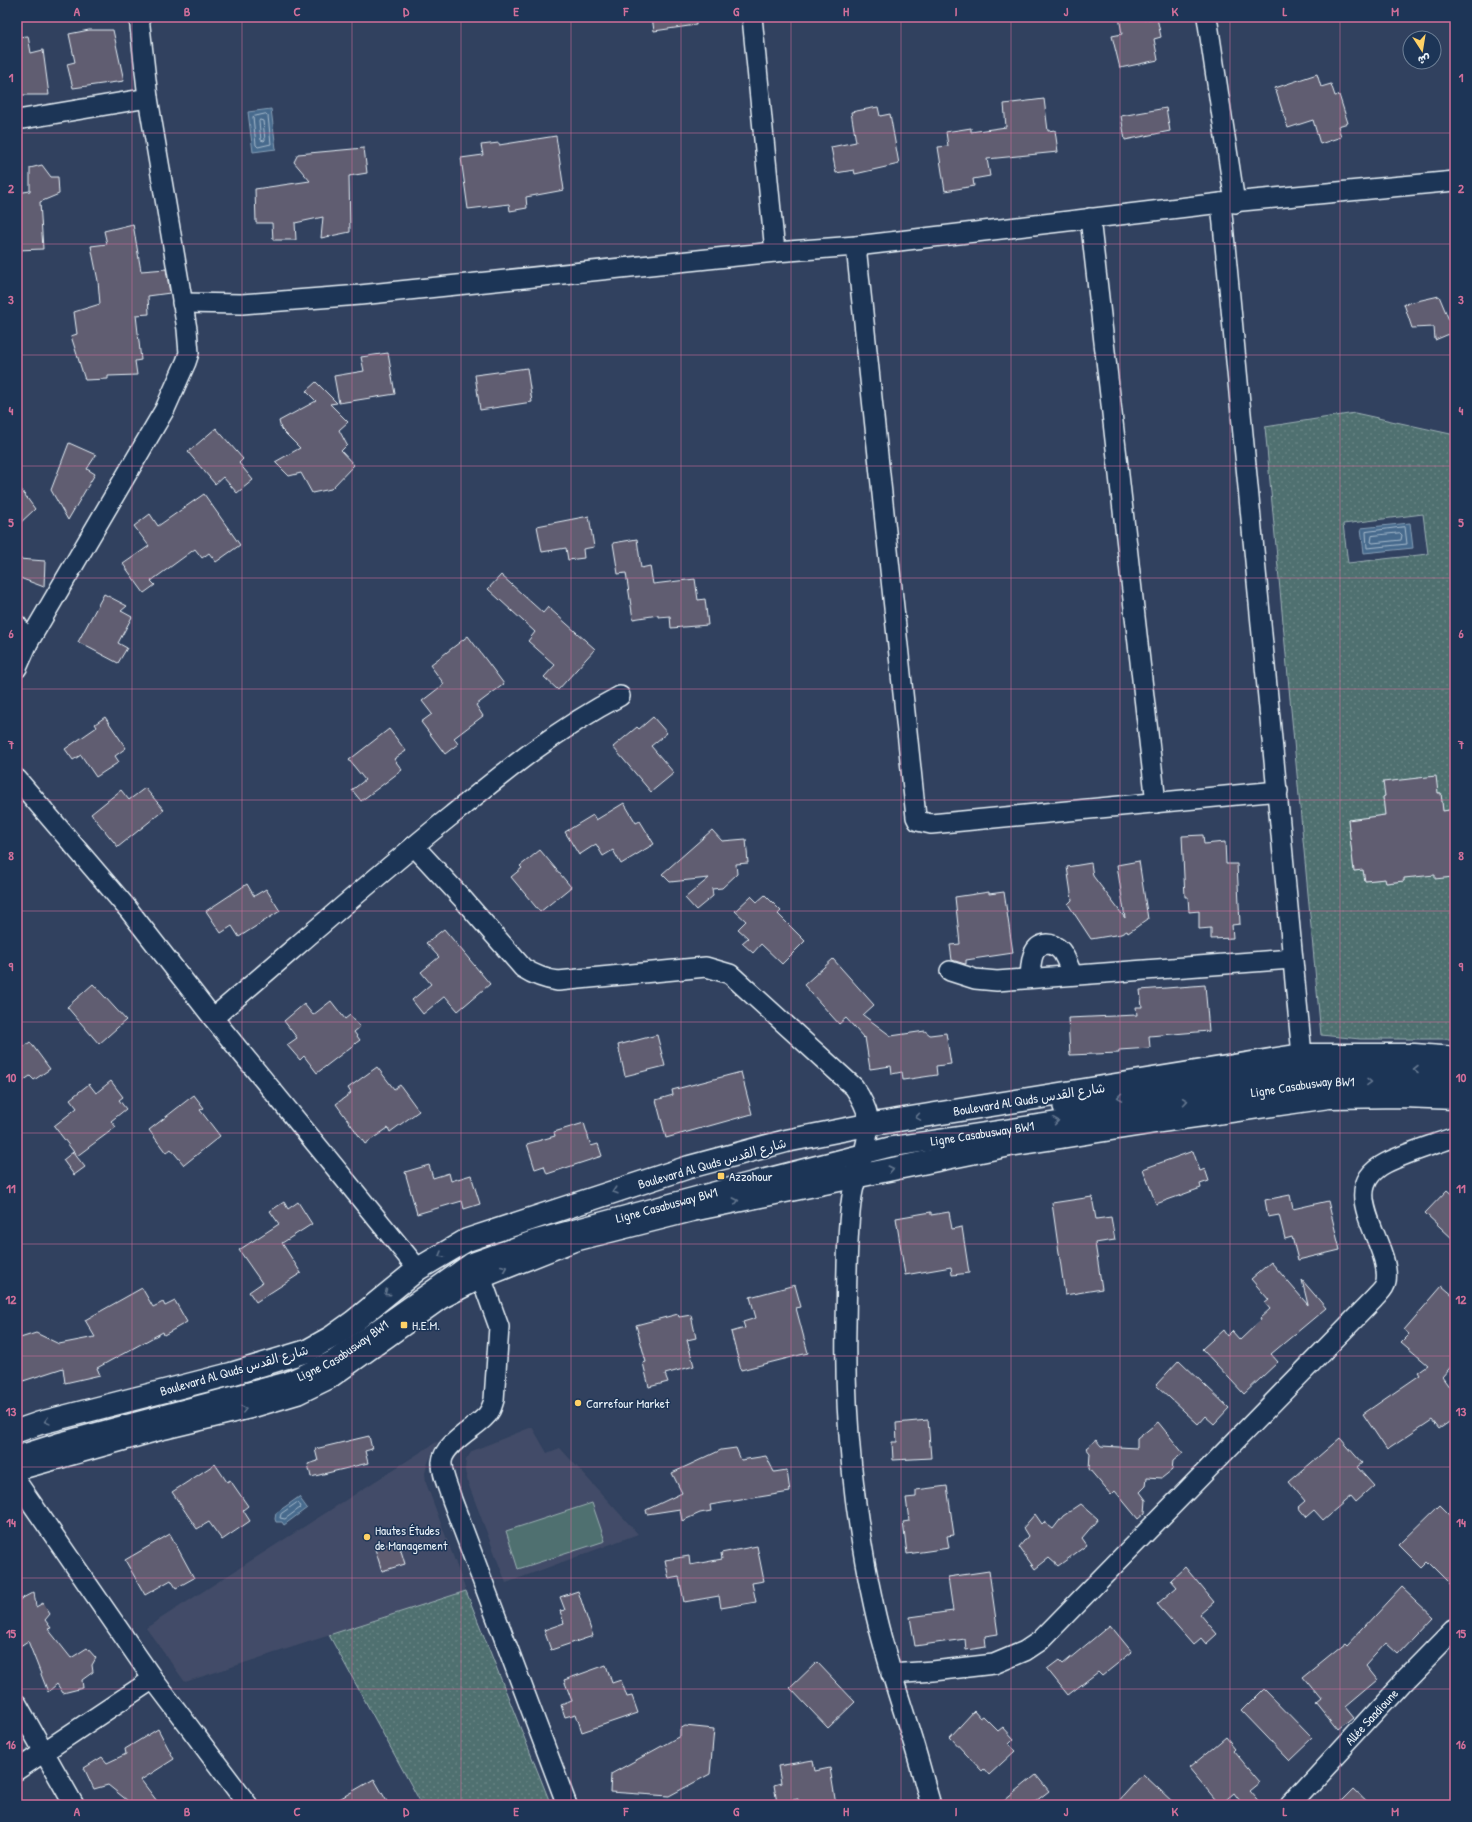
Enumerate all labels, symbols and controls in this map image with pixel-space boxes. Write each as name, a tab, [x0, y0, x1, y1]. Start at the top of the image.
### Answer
text: A	[74, 2, 81, 20]
text: B	[184, 2, 191, 20]
text: C	[293, 2, 301, 20]
text: D	[403, 2, 410, 20]
text: E	[513, 2, 519, 20]
text: F	[623, 2, 630, 20]
text: G	[733, 2, 740, 20]
text: H	[843, 2, 849, 20]
text: I	[954, 2, 958, 20]
text: J	[1064, 2, 1069, 20]
text: K	[1172, 2, 1179, 20]
text: L	[1283, 2, 1288, 20]
text: M	[1391, 2, 1399, 20]
north arrow	[1402, 30, 1442, 70]
text: ش	[1417, 52, 1431, 68]
text: 1	[9, 68, 14, 86]
text: 1	[1459, 68, 1464, 86]
text: 2	[8, 179, 15, 197]
text: 2	[1458, 179, 1465, 197]
text: 3	[8, 290, 14, 308]
text: 3	[1458, 290, 1464, 308]
text: 4	[9, 401, 14, 419]
text: 4	[1459, 401, 1464, 419]
text: 5	[8, 513, 14, 531]
text: 5	[1458, 513, 1464, 531]
text: 6	[8, 624, 14, 642]
text: 6	[1458, 624, 1464, 642]
text: 7	[7, 735, 15, 753]
text: 7	[1457, 735, 1465, 753]
text: 8	[8, 846, 14, 864]
text: 8	[1458, 846, 1464, 864]
text: 9	[9, 957, 14, 975]
text: 9	[1459, 957, 1464, 975]
one-way arrow	[1413, 1065, 1419, 1073]
text: 10	[6, 1068, 16, 1086]
text: 10	[1456, 1068, 1466, 1086]
street label: Ligne Casabusway BW1	[1250, 1072, 1355, 1101]
street label: Boulevard Al Quds شارع القدس	[952, 1078, 1106, 1121]
one-way arrow	[1366, 1078, 1372, 1086]
one-way arrow	[1117, 1092, 1123, 1101]
one-way arrow	[1181, 1097, 1188, 1106]
one-way arrow	[915, 1112, 921, 1121]
street label: Ligne Casabusway BW1	[929, 1116, 1036, 1150]
one-way arrow	[1053, 1117, 1059, 1126]
street label: Boulevard Al Quds شارع القدس	[636, 1133, 789, 1194]
one-way arrow	[888, 1166, 894, 1174]
place label: Azzohour	[729, 1167, 773, 1185]
marker: Azzohour	[716, 1171, 726, 1181]
text: 11	[6, 1179, 16, 1197]
text: 11	[1456, 1179, 1466, 1197]
street label: Ligne Casabusway BW1	[614, 1182, 720, 1227]
one-way arrow	[612, 1186, 619, 1195]
one-way arrow	[733, 1197, 739, 1205]
one-way arrow	[438, 1251, 445, 1258]
one-way arrow	[500, 1265, 508, 1273]
one-way arrow	[384, 1288, 391, 1295]
text: 12	[6, 1290, 17, 1308]
text: 12	[1456, 1290, 1467, 1308]
street label: Ligne Casabusway BW1	[294, 1315, 392, 1385]
place label: H.E.M.	[412, 1316, 440, 1334]
marker: H.E.M.	[399, 1320, 409, 1330]
street label: Boulevard Al Quds شارع القدس	[158, 1340, 311, 1401]
place label: Carrefour Market	[586, 1394, 670, 1412]
marker: Carrefour Market	[573, 1398, 583, 1408]
text: 13	[6, 1402, 16, 1420]
text: 13	[1456, 1402, 1466, 1420]
one-way arrow	[241, 1405, 247, 1413]
one-way arrow	[44, 1417, 51, 1425]
text: 14	[6, 1513, 16, 1531]
text: 14	[1456, 1513, 1466, 1531]
place label: Hautes Études de Management	[375, 1521, 448, 1554]
marker: Hautes Études de Management	[362, 1532, 372, 1542]
text: 15	[6, 1624, 17, 1642]
text: 15	[1456, 1624, 1467, 1642]
street label: Allée Saadioune	[1341, 1684, 1402, 1749]
text: 16	[6, 1735, 17, 1753]
text: 16	[1456, 1735, 1467, 1753]
text: A	[74, 1802, 81, 1820]
text: B	[184, 1802, 191, 1820]
text: C	[293, 1802, 301, 1820]
text: D	[403, 1802, 410, 1820]
text: E	[513, 1802, 519, 1820]
text: F	[623, 1802, 630, 1820]
text: G	[733, 1802, 740, 1820]
text: H	[843, 1802, 849, 1820]
text: I	[954, 1802, 958, 1820]
text: J	[1064, 1802, 1069, 1820]
text: K	[1172, 1802, 1179, 1820]
text: L	[1283, 1802, 1288, 1820]
text: M	[1391, 1802, 1399, 1820]

